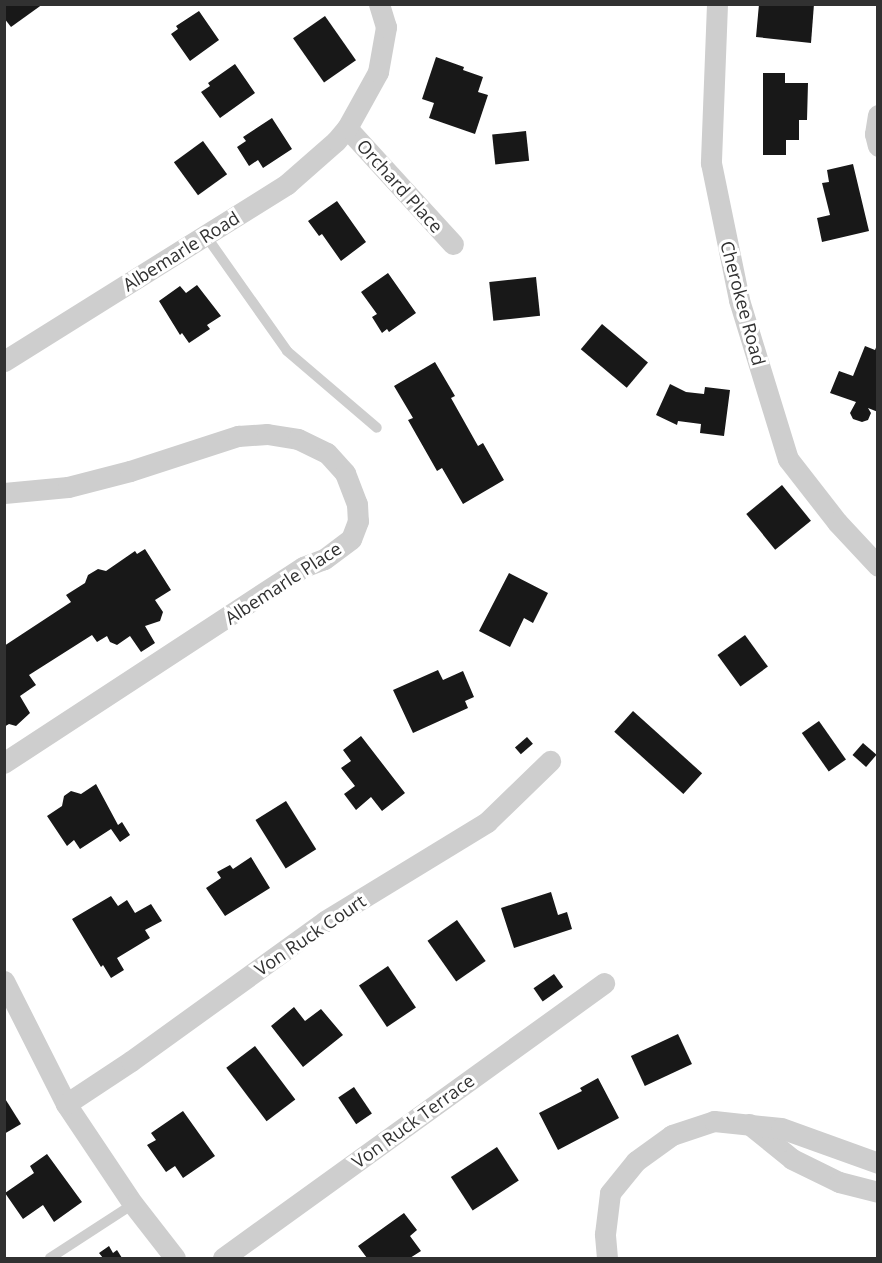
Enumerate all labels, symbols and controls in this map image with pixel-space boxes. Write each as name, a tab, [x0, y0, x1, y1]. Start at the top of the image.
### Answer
street label: Orchard Place	[352, 135, 448, 237]
street label: Albemarle Road	[119, 207, 243, 295]
street label: Cherokee Road	[716, 238, 770, 368]
street label: Albemarle Place	[221, 537, 345, 629]
street label: Von Ruck Court	[250, 890, 370, 980]
street label: Von Ruck Terrace	[348, 1069, 478, 1173]

